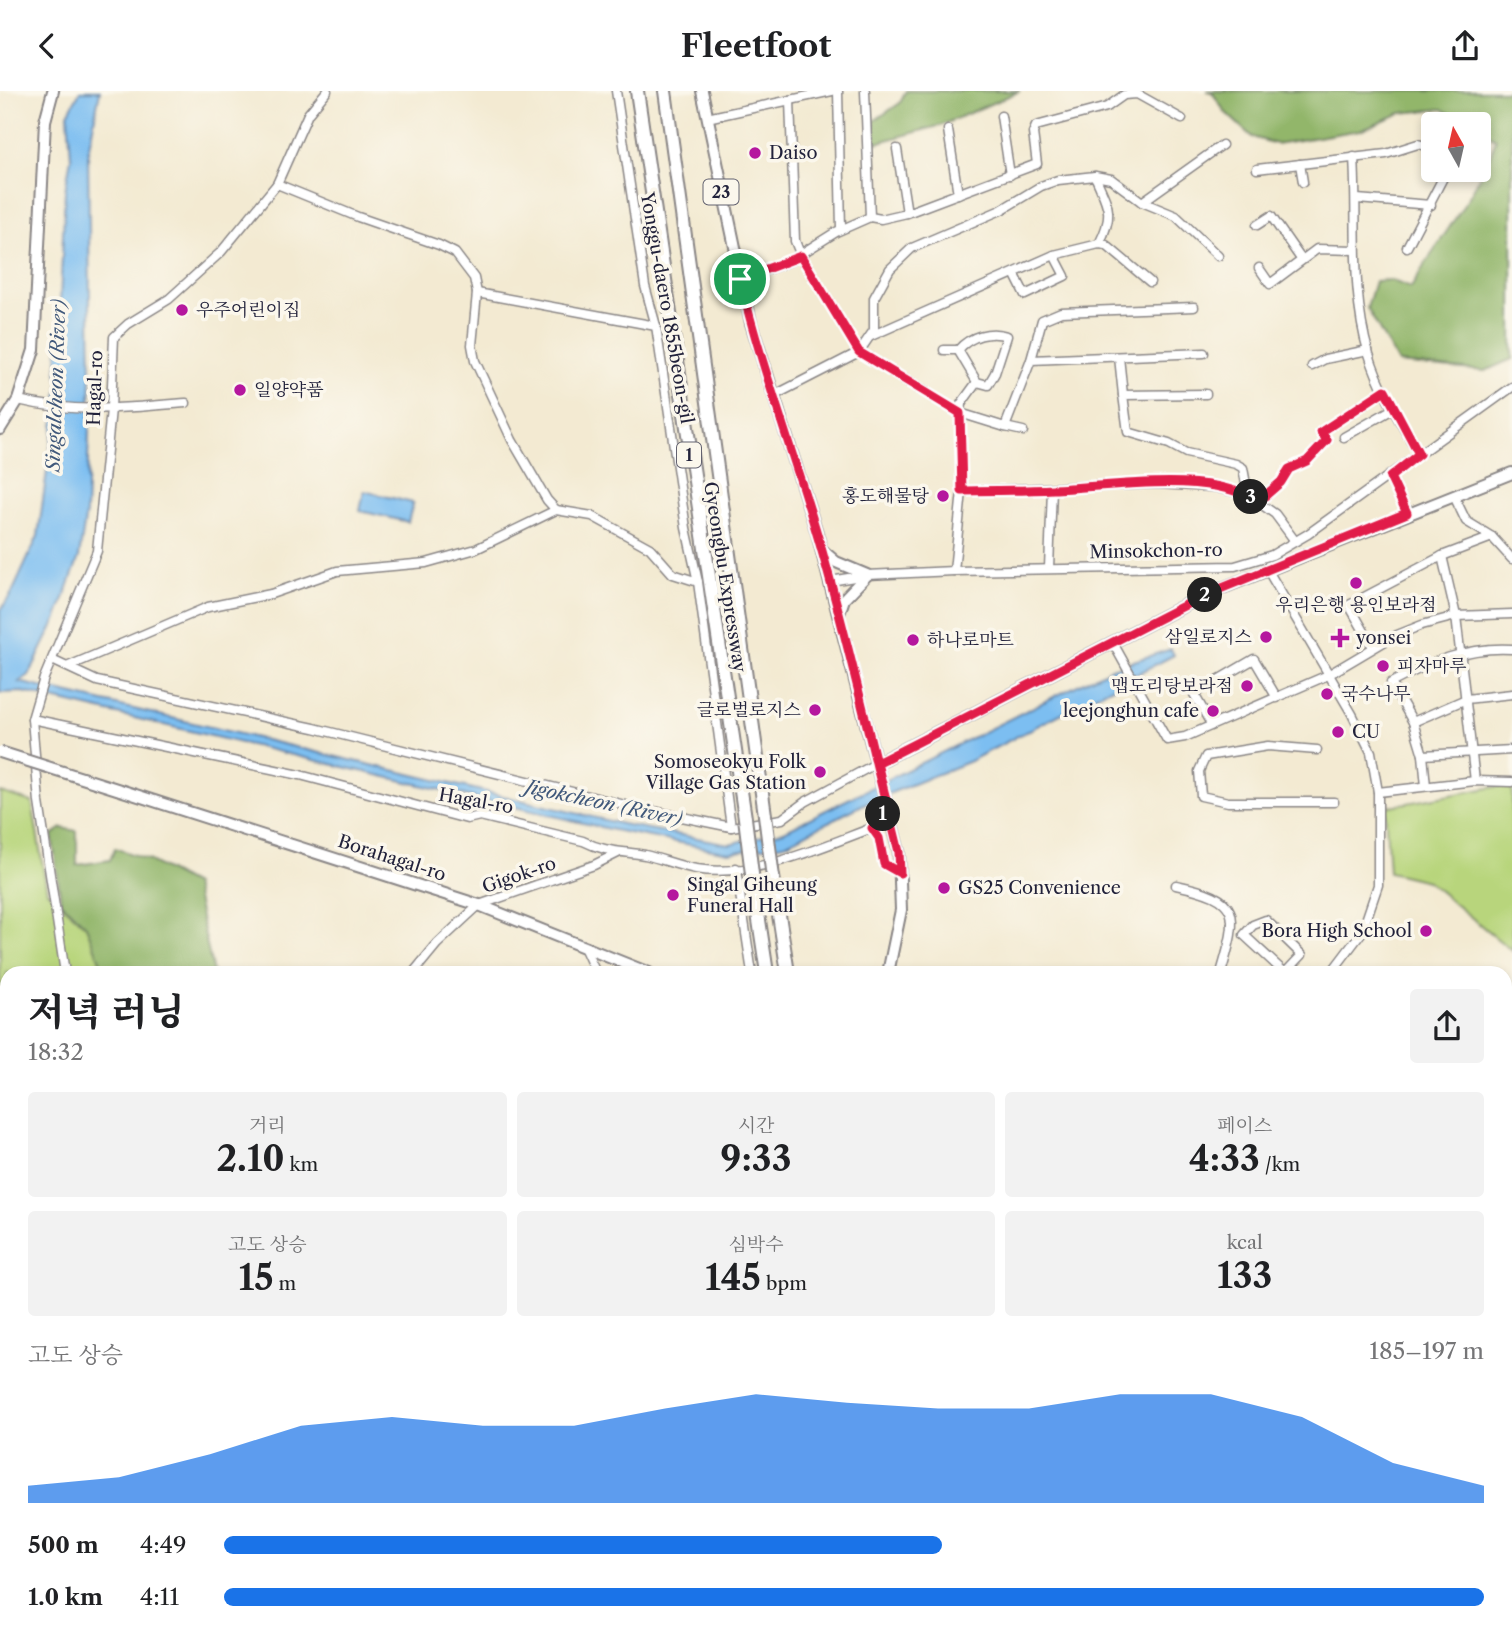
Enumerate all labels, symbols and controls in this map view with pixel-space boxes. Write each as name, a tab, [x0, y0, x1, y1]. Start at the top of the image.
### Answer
text: Fleetfoot	[681, 26, 831, 65]
icon: back	[28, 27, 66, 65]
icon: share	[1446, 27, 1484, 65]
north arrow	[1421, 112, 1491, 182]
map controls	[1421, 112, 1491, 182]
place label: Daiso	[769, 142, 817, 164]
marker: Daiso	[747, 145, 763, 161]
road number: 23	[704, 179, 738, 205]
street label: Yonggu-daero 1855beon-gil	[636, 190, 698, 425]
pin	[710, 249, 770, 309]
icon: arrive	[721, 260, 759, 298]
water label: Singalcheon (River)	[41, 298, 71, 473]
place label: 우주어린이집	[196, 299, 300, 321]
marker: 우주어린이집	[174, 302, 190, 318]
street label: Hagal-ro	[83, 350, 107, 426]
place label: 일양약품	[254, 379, 324, 401]
marker: 일양약품	[232, 382, 248, 398]
road number: 1	[677, 443, 701, 467]
pin: 3	[1234, 479, 1268, 515]
street label: Gyeongbu Expressway	[699, 480, 751, 675]
place label: 홍도해물탕	[842, 485, 930, 507]
text: 3	[1245, 485, 1256, 508]
marker: 홍도해물탕	[935, 488, 951, 504]
street label: Minsokchon-ro	[1089, 539, 1223, 563]
marker: 우리은행 용인보라점	[1348, 575, 1364, 591]
pin: 2	[1188, 577, 1222, 613]
text: 2	[1199, 583, 1210, 606]
place label: 우리은행 용인보라점	[1275, 594, 1437, 616]
place label: 삼일로지스	[1165, 626, 1253, 648]
place label: yonsei	[1355, 627, 1412, 649]
marker: yonsei	[1330, 628, 1350, 648]
place label: 하나로마트	[927, 629, 1015, 651]
marker: 삼일로지스	[1258, 629, 1274, 645]
marker: 하나로마트	[905, 632, 921, 648]
place label: 피자마루	[1397, 655, 1467, 677]
marker: 피자마루	[1375, 658, 1391, 674]
place label: 맵도리탕보라점	[1111, 675, 1233, 697]
marker: 맵도리탕보라점	[1239, 678, 1255, 694]
place label: 국수나무	[1341, 683, 1411, 705]
marker: 국수나무	[1319, 686, 1335, 702]
place label: 글로벌로지스	[697, 699, 802, 721]
place label: leejonghun cafe	[1063, 700, 1199, 722]
marker: 글로벌로지스	[807, 702, 823, 718]
marker: leejonghun cafe	[1205, 703, 1221, 719]
place label: CU	[1352, 721, 1380, 743]
marker: CU	[1330, 724, 1346, 740]
place label: Somoseokyu Folk Village Gas Station	[645, 751, 808, 794]
marker: Somoseokyu Folk Village Gas Station	[812, 764, 828, 780]
water label: Jigokcheon (River)	[518, 774, 685, 831]
street label: Hagal-ro	[437, 784, 515, 818]
pin: 1	[866, 797, 900, 831]
text: 1	[878, 802, 887, 825]
street label: Borahagal-ro	[335, 830, 449, 886]
street label: Gigok-ro	[479, 852, 559, 898]
place label: Singal Giheung Funeral Hall	[687, 874, 817, 917]
place label: GS25 Convenience	[958, 877, 1121, 899]
marker: GS25 Convenience	[936, 880, 952, 896]
marker: Singal Giheung Funeral Hall	[665, 887, 681, 903]
place label: Bora High School	[1261, 920, 1412, 942]
marker: Bora High School	[1418, 923, 1434, 939]
text: 저녁 러닝	[28, 988, 184, 1035]
button: share	[1410, 989, 1484, 1063]
text: 18:32	[28, 1038, 84, 1066]
text: 거리	[249, 1114, 286, 1137]
text: 시간	[738, 1114, 774, 1137]
text: 페이스	[1217, 1114, 1272, 1137]
text: 2.10	[216, 1137, 285, 1180]
text: 9:33	[721, 1137, 791, 1180]
text: 4:33	[1189, 1137, 1260, 1180]
text: km	[285, 1153, 318, 1176]
text: /km	[1260, 1153, 1300, 1176]
text: kcal	[1227, 1231, 1263, 1254]
text: 고도 상승	[228, 1233, 307, 1256]
text: 심박수	[728, 1233, 784, 1256]
text: 133	[1217, 1254, 1272, 1297]
text: 15	[238, 1256, 273, 1299]
text: 145	[705, 1256, 761, 1299]
text: m	[273, 1272, 296, 1295]
text: bpm	[761, 1272, 807, 1295]
text: 185–197 m	[1369, 1337, 1484, 1365]
text: 고도 상승	[28, 1341, 123, 1369]
text: 500 m	[28, 1531, 99, 1559]
text: 4:49	[140, 1531, 187, 1559]
text: 1.0 km	[28, 1583, 103, 1611]
text: 4:11	[140, 1583, 179, 1611]

